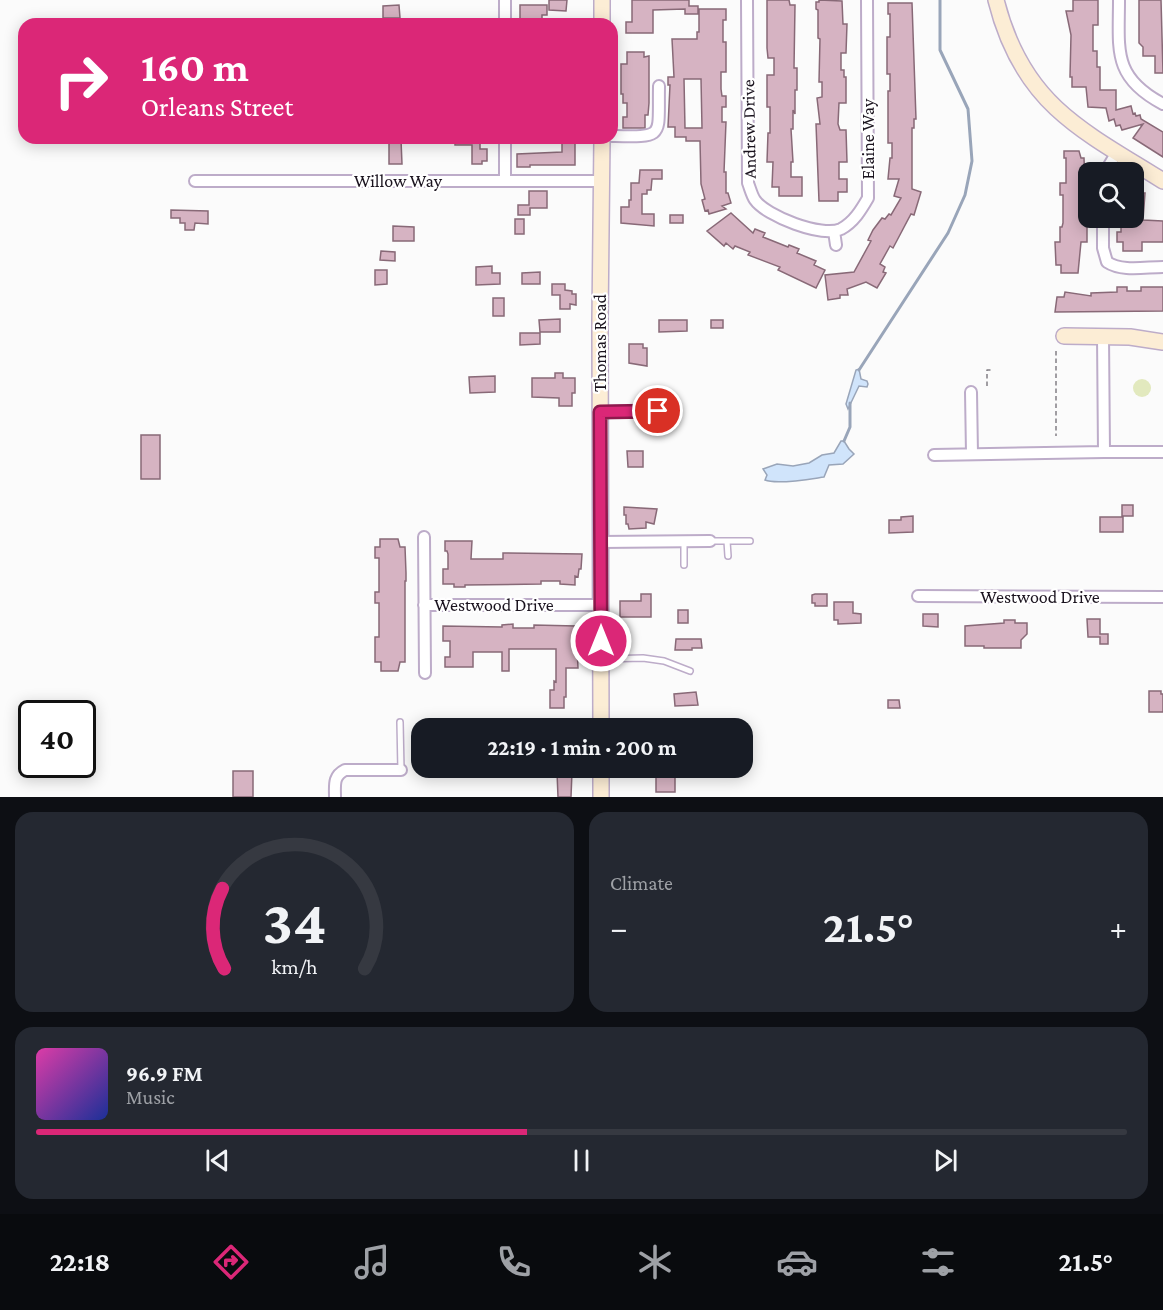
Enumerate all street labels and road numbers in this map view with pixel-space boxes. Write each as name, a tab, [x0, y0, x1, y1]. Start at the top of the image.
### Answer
street label: Andrew Drive	[738, 79, 760, 179]
street label: Elaine Way	[858, 98, 878, 179]
street label: Willow Way	[354, 171, 443, 191]
street label: Thomas Road	[590, 293, 610, 392]
street label: Westwood Drive	[980, 587, 1100, 607]
street label: Westwood Drive	[434, 595, 554, 615]

